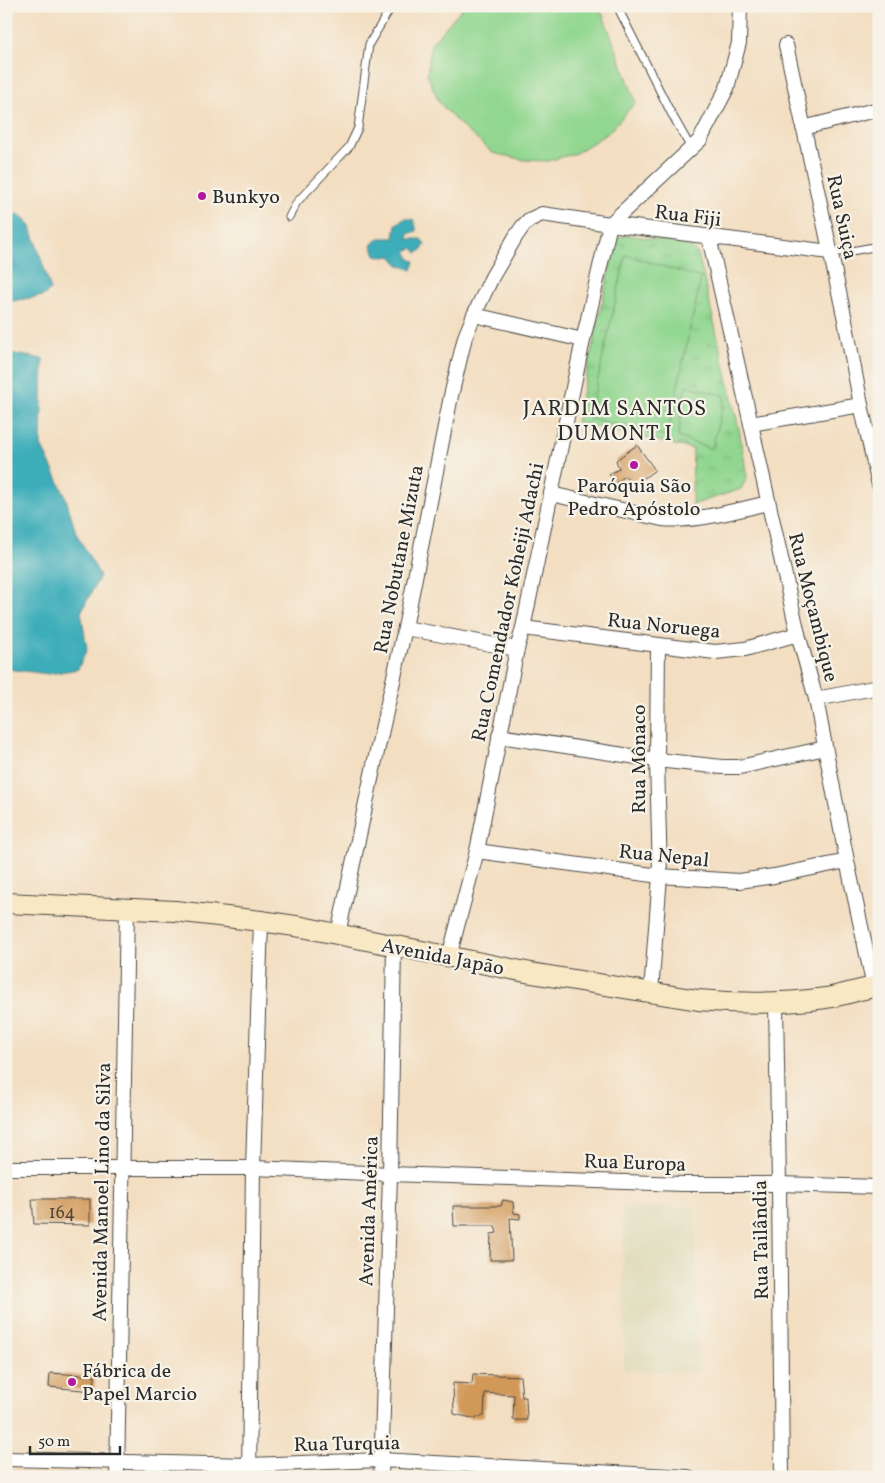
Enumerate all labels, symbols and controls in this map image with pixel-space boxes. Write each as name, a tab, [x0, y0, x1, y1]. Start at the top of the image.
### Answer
street label: Rua Suiça	[818, 172, 864, 262]
place label: Bunkyo	[212, 184, 280, 212]
marker: Bunkyo	[196, 190, 208, 202]
street label: Rua Fiji	[653, 199, 723, 235]
district label: JARDIM SANTOS DUMONT I	[523, 394, 707, 450]
marker: Paróquia São Pedro Apóstolo	[628, 459, 640, 471]
street label: Rua Comendador Koheiji Adachi	[466, 460, 552, 745]
street label: Rua Nobutane Mizuta	[368, 463, 432, 656]
place label: Paróquia São Pedro Apóstolo	[568, 473, 700, 524]
street label: Rua Moçambique	[780, 530, 844, 685]
street label: Rua Noruega	[606, 607, 722, 647]
street label: Rua Mônaco	[626, 704, 654, 814]
street label: Rua Nepal	[617, 838, 710, 876]
street label: Avenida Japão	[379, 932, 506, 984]
street label: Avenida Manoel Lino da Silva	[87, 1062, 119, 1322]
street label: Avenida América	[353, 1135, 387, 1287]
street label: Rua Europa	[583, 1148, 687, 1180]
street label: Rua Tailândia	[747, 1180, 777, 1300]
house number: 164	[49, 1201, 75, 1226]
place label: Fábrica de Papel Marcio	[82, 1358, 197, 1409]
marker: Fábrica de Papel Marcio	[66, 1376, 78, 1388]
scale bar	[30, 1423, 120, 1455]
street label: Rua Turquia	[293, 1430, 401, 1460]
text: 50 m	[38, 1432, 70, 1453]

